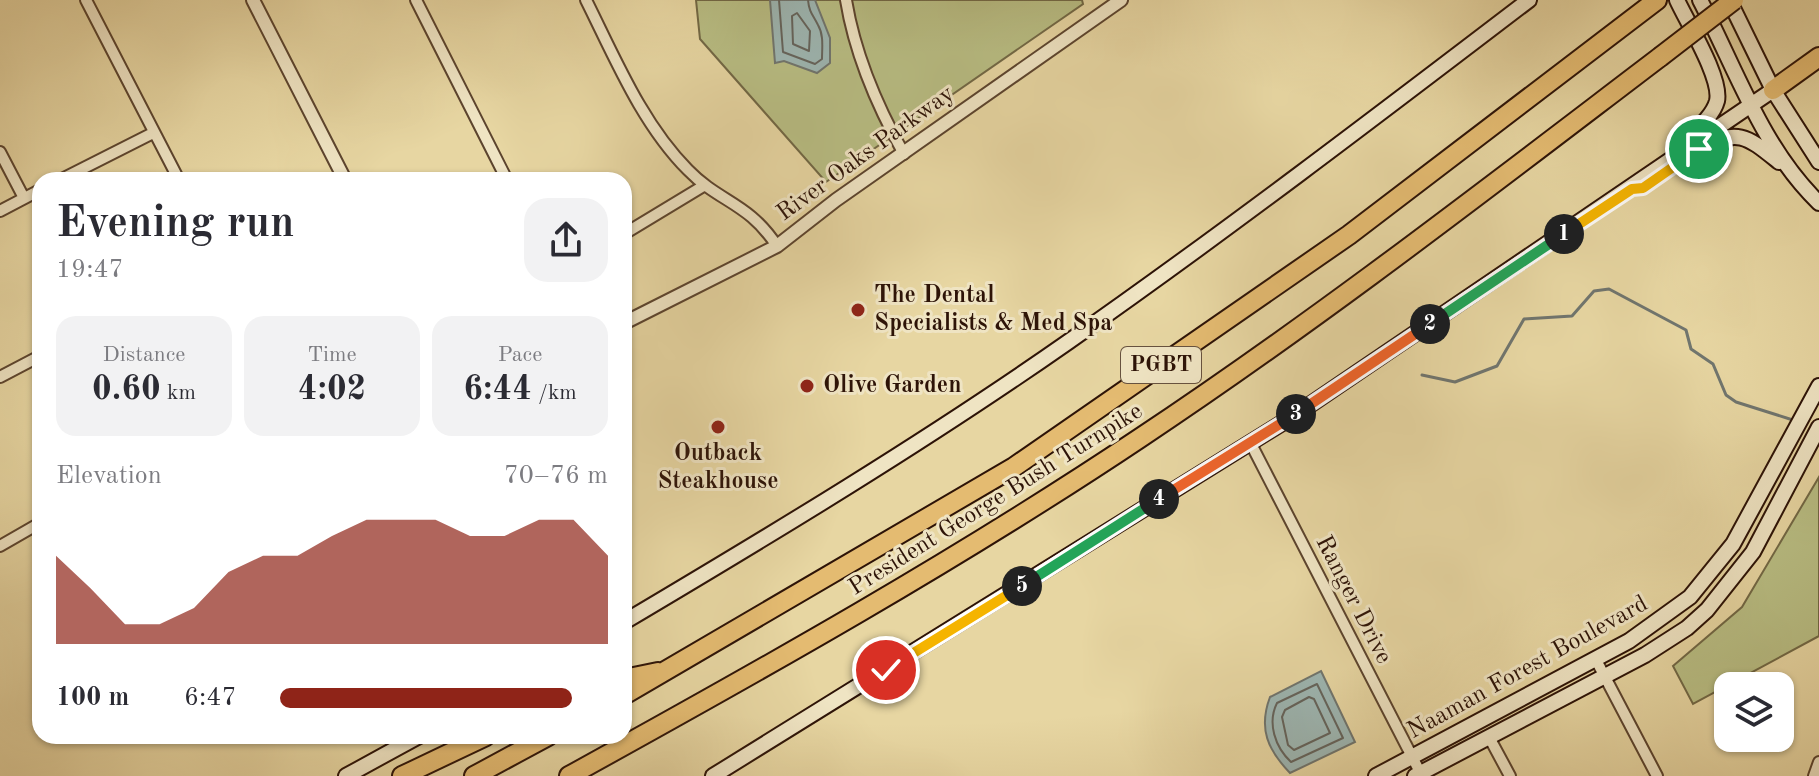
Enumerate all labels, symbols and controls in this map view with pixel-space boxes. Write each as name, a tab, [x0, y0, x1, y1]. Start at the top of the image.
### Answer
street label: River Oaks Parkway	[773, 82, 959, 226]
pin	[1665, 115, 1733, 183]
icon: arrive	[1677, 127, 1721, 171]
button: share	[524, 198, 608, 282]
text: Evening run	[56, 202, 294, 246]
pin: 1	[1544, 214, 1584, 254]
text: 1	[1558, 223, 1570, 245]
text: 19:47	[56, 257, 124, 283]
place label: The Dental Specialists & Med Spa	[874, 284, 1112, 336]
marker: The Dental Specialists & Med Spa	[849, 301, 867, 319]
pin: 2	[1410, 304, 1450, 344]
text: 2	[1424, 313, 1436, 335]
text: Distance	[103, 344, 185, 366]
text: Time	[307, 344, 357, 366]
text: Pace	[498, 344, 542, 366]
road number: PGBT	[1121, 347, 1201, 383]
text: 0.60	[92, 373, 161, 407]
text: 4:02	[298, 373, 366, 407]
text: 6:44	[463, 373, 532, 407]
place label: Olive Garden	[823, 374, 961, 398]
marker: Olive Garden	[798, 377, 816, 395]
text: km	[161, 382, 196, 404]
text: /km	[532, 382, 577, 404]
pin: 3	[1276, 394, 1316, 434]
street label: President George Bush Turnpike	[845, 399, 1147, 601]
text: 3	[1290, 403, 1302, 425]
marker: Outback Steakhouse	[709, 418, 727, 436]
place label: Outback Steakhouse	[658, 442, 778, 494]
text: Elevation	[56, 463, 162, 489]
text: 70–76 m	[504, 463, 608, 489]
pin: 4	[1139, 479, 1179, 519]
text: 4	[1153, 488, 1165, 510]
street label: Ranger Drive	[1310, 532, 1396, 668]
pin: 5	[1002, 566, 1042, 606]
text: 5	[1016, 575, 1028, 597]
street label: Naaman Forest Boulevard	[1404, 592, 1652, 744]
pin	[852, 636, 920, 704]
icon: check	[864, 648, 908, 692]
map controls	[1714, 672, 1794, 752]
button: layers	[1714, 672, 1794, 752]
text: 100 m	[56, 685, 129, 711]
text: 6:47	[184, 685, 237, 711]

